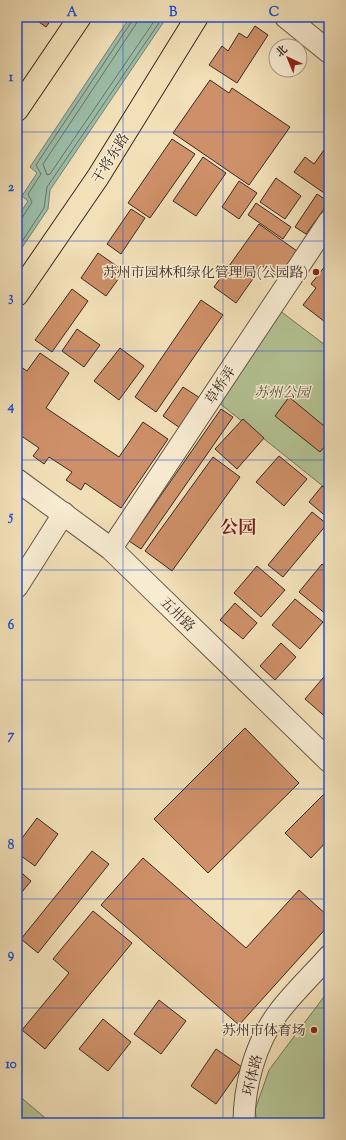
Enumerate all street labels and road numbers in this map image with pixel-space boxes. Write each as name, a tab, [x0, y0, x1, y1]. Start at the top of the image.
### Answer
street label: 干将东路	[88, 130, 135, 188]
street label: 草桥弄	[202, 363, 242, 409]
street label: 五卅路	[155, 594, 199, 637]
street label: 环体路	[239, 1053, 269, 1098]

